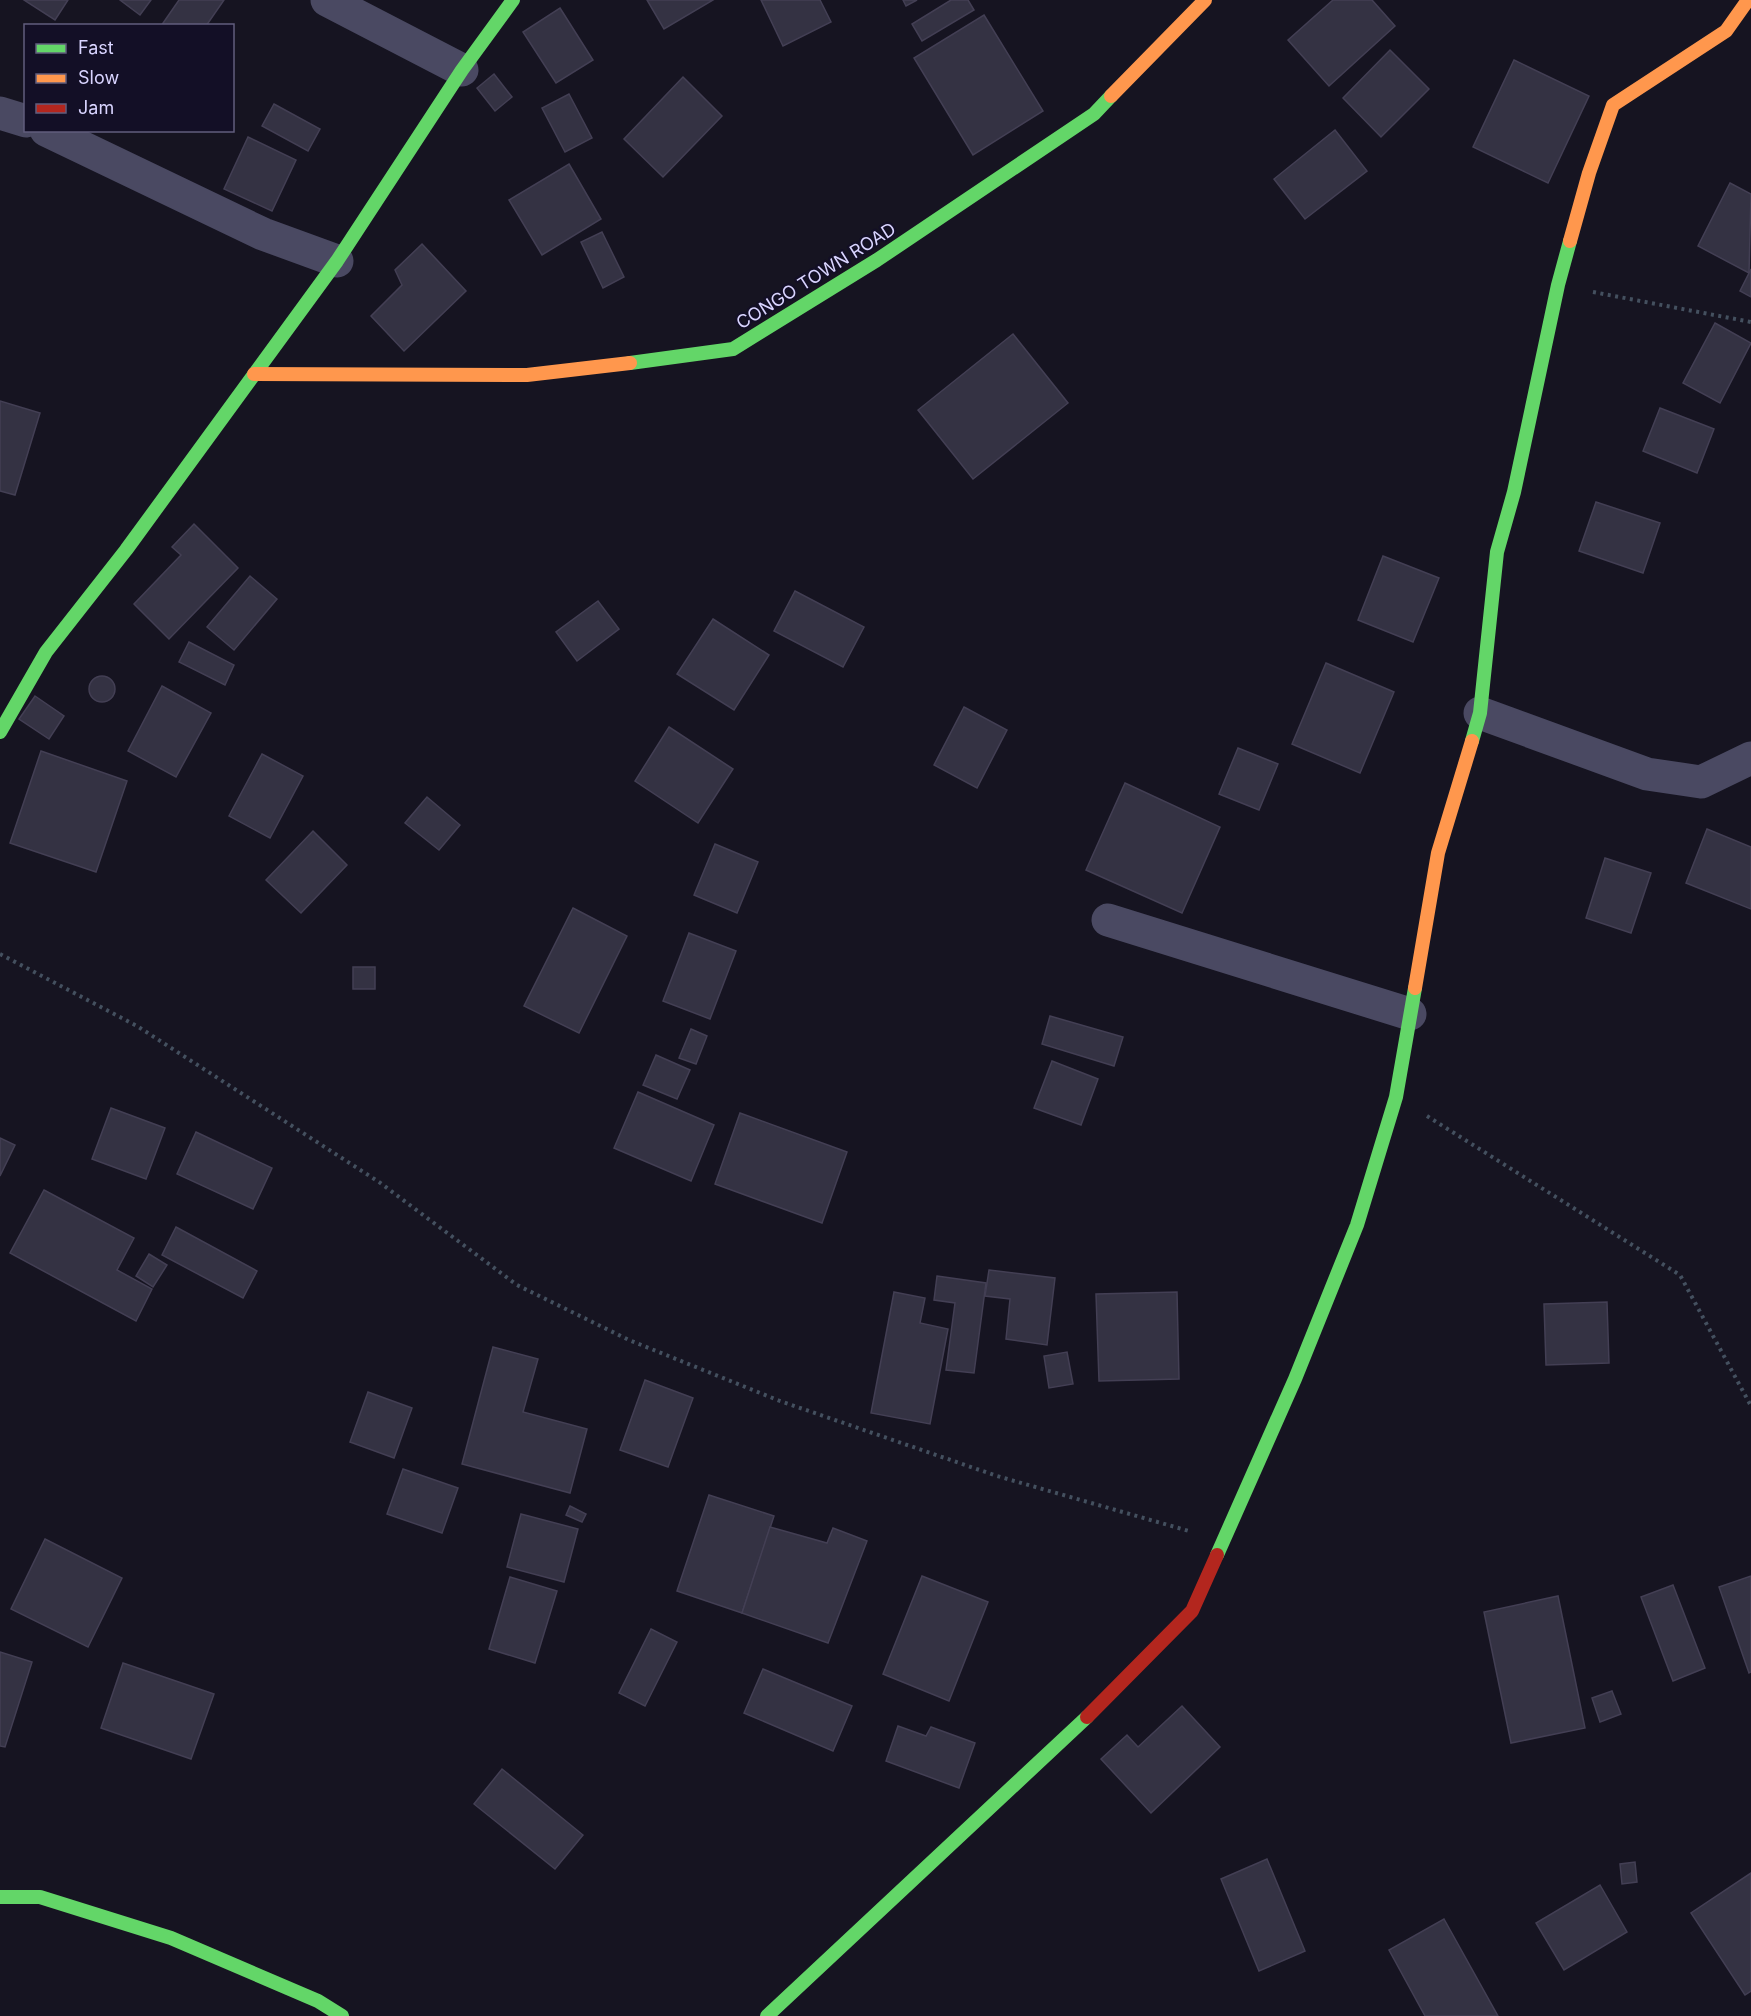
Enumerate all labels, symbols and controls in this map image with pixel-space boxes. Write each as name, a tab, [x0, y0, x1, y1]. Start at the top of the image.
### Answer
legend	[24, 24, 234, 132]
text: Fast	[78, 37, 114, 58]
text: Slow	[78, 67, 119, 88]
text: Jam	[78, 97, 114, 118]
street label: CONGO TOWN ROAD	[732, 218, 899, 333]

